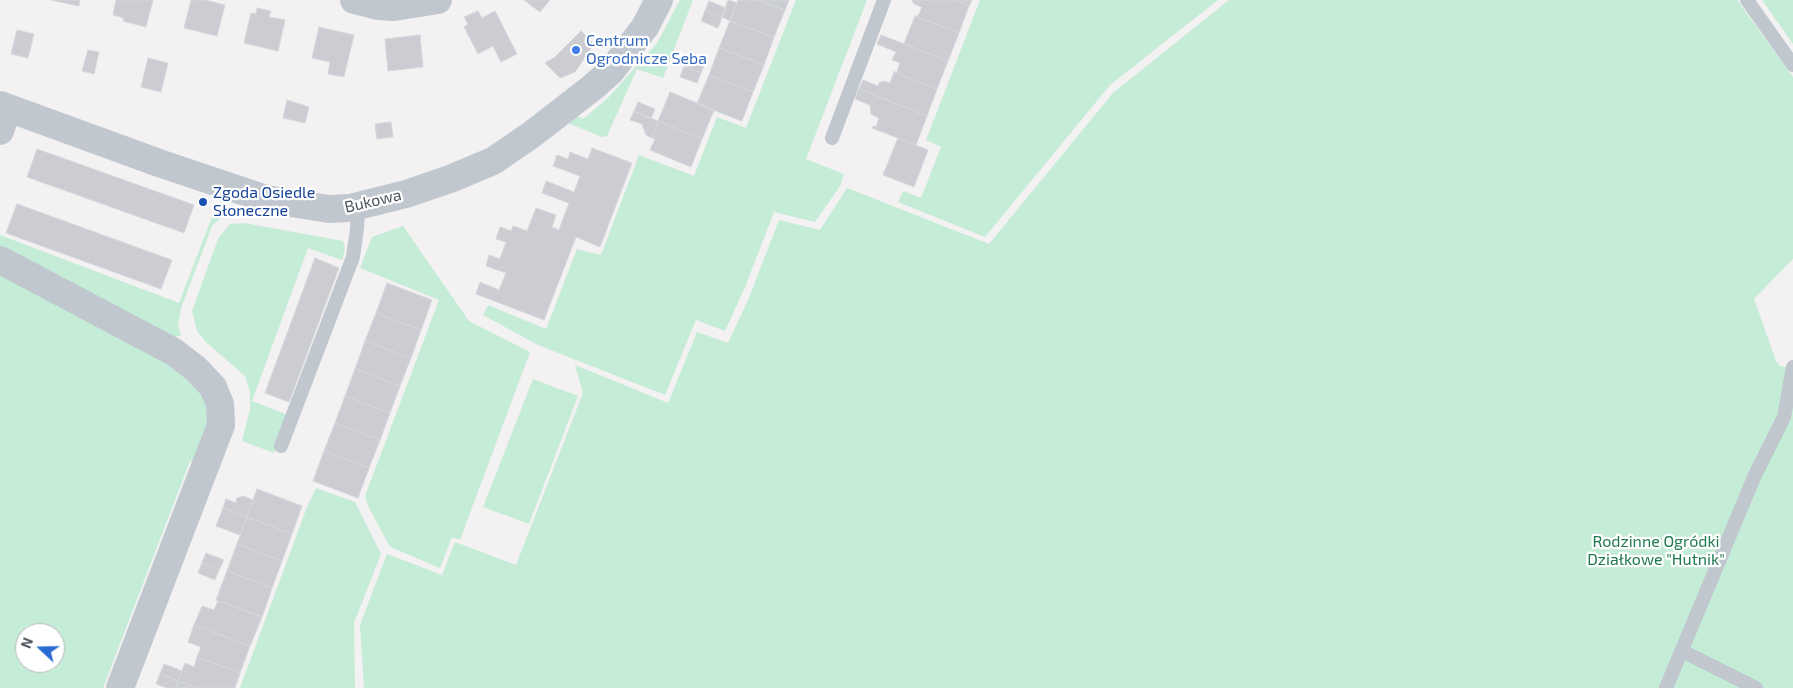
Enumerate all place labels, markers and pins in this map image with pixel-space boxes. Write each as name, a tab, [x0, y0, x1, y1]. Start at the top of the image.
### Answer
place label: Centrum Ogrodnicze Seba	[586, 31, 707, 69]
marker: Centrum Ogrodnicze Seba	[570, 44, 582, 56]
place label: Zgoda Osiedle Słoneczne	[213, 183, 315, 221]
marker: Zgoda Osiedle Słoneczne	[197, 196, 209, 208]

